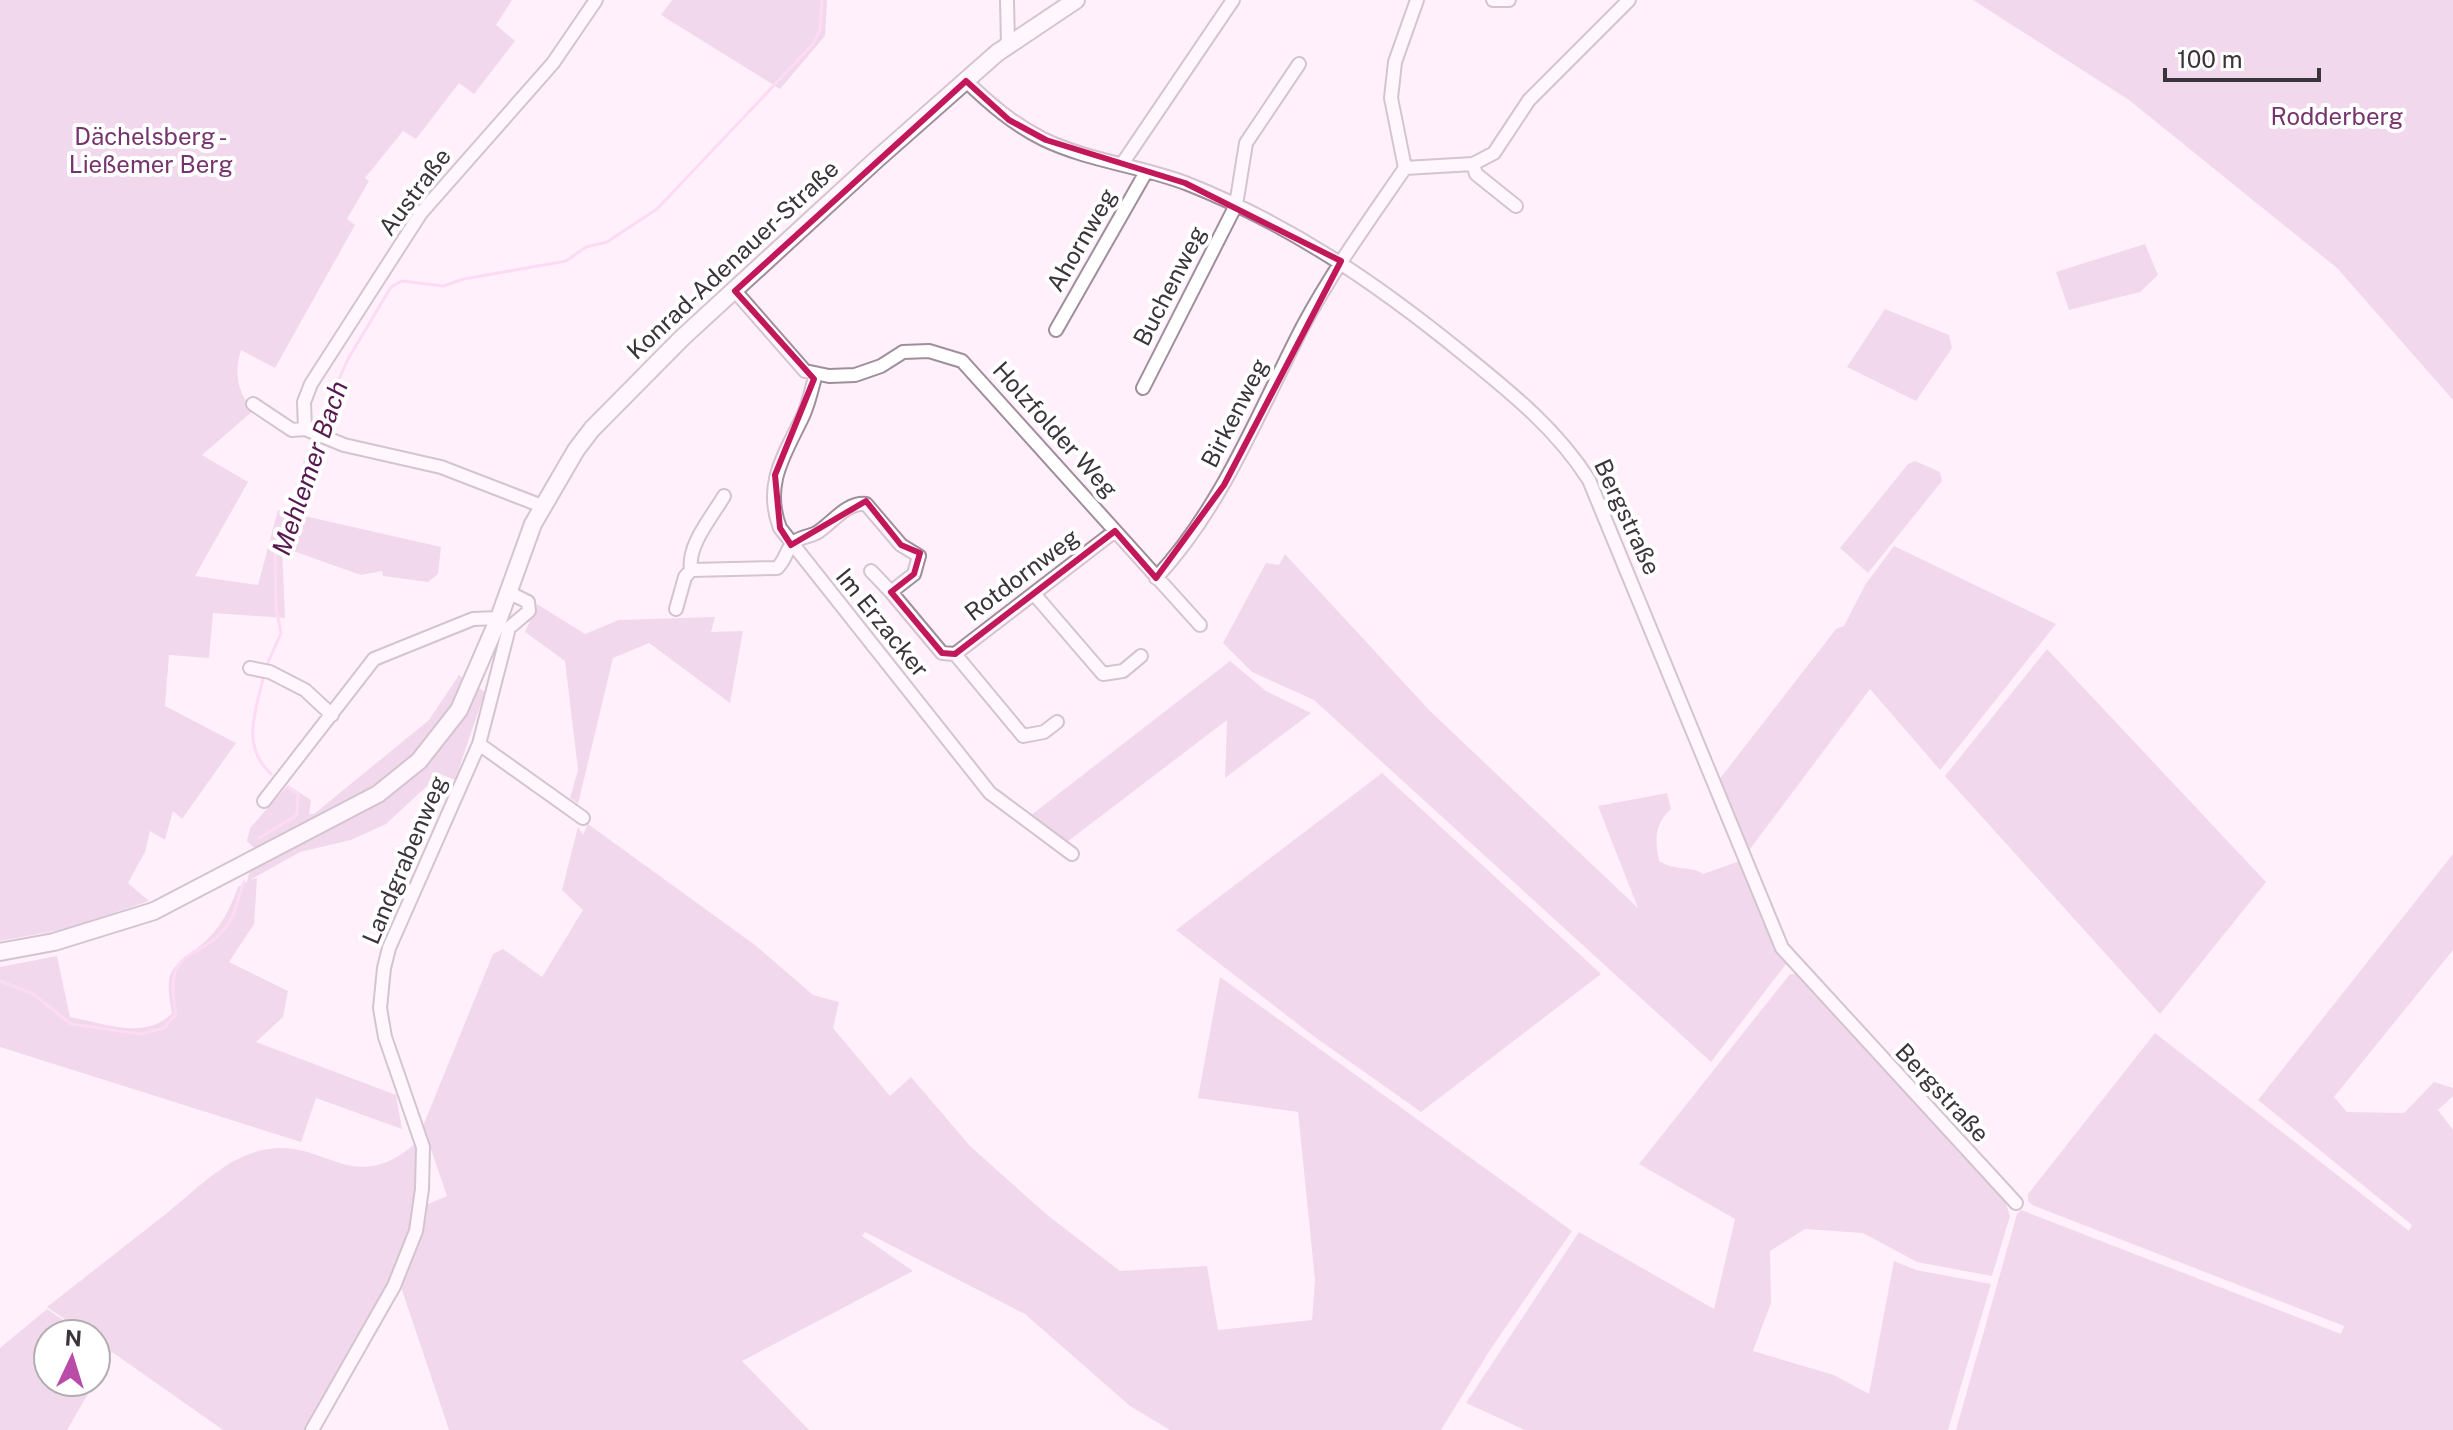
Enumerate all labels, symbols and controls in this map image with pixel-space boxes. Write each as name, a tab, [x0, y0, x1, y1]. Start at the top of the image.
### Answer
scale bar	[2165, 32, 2319, 82]
text: 100 m	[2177, 45, 2243, 73]
park label: Rodderberg	[2271, 102, 2403, 130]
park label: Dächelsberg - Ließemer Berg	[69, 122, 233, 178]
street label: Austraße	[372, 142, 456, 241]
street label: Konrad-Adenauer-Straße	[621, 154, 844, 365]
street label: Ahornweg	[1040, 183, 1122, 296]
street label: Buchenweg	[1127, 221, 1211, 350]
street label: Birkenweg	[1195, 353, 1273, 472]
street label: Holzfolder Weg	[987, 356, 1124, 503]
water label: Mehlemer Bach	[265, 376, 354, 559]
street label: Bergstraße	[1589, 454, 1667, 579]
street label: Rotdornweg	[959, 522, 1084, 626]
street label: Im Erzacker	[831, 563, 935, 682]
street label: Landgrabenweg	[356, 771, 452, 948]
street label: Bergstraße	[1890, 1037, 1995, 1147]
north arrow	[32, 1318, 112, 1398]
text: N	[64, 1324, 83, 1352]

